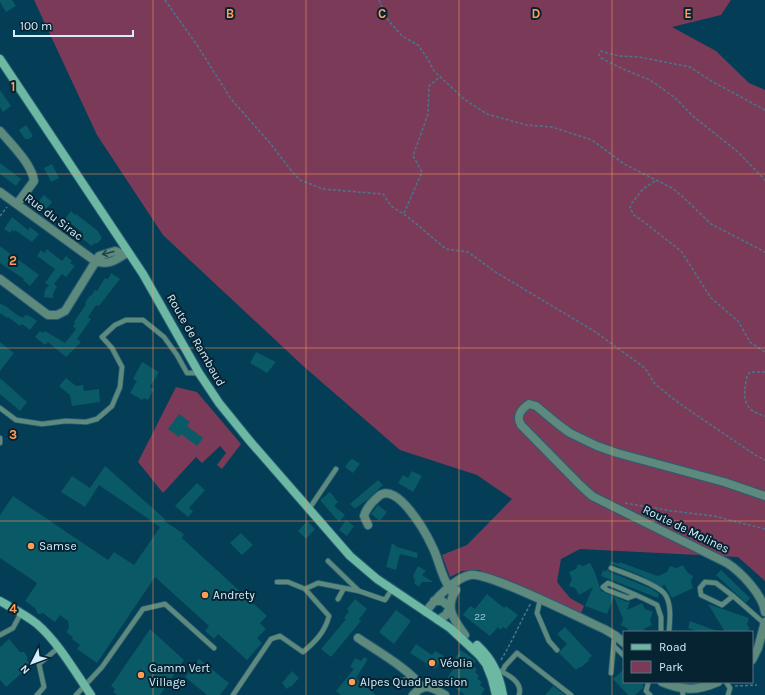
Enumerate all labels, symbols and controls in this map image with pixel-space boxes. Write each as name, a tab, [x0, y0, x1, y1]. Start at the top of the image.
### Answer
text: B	[226, 6, 234, 21]
text: C	[378, 6, 386, 21]
text: D	[532, 6, 541, 21]
text: E	[684, 6, 692, 21]
scale bar	[14, 12, 133, 38]
text: 100 m	[20, 19, 52, 33]
text: 1	[11, 79, 15, 94]
street label: Rue du Sirac	[22, 191, 86, 243]
one-way arrow	[102, 250, 115, 258]
text: 2	[9, 253, 17, 268]
street label: Route de Rambaud	[164, 291, 228, 389]
text: 3	[9, 427, 17, 442]
street label: Route de Molines	[641, 502, 731, 556]
place label: Samse	[39, 539, 77, 553]
marker: Samse	[26, 541, 36, 551]
place label: Andrety	[213, 588, 255, 602]
marker: Andrety	[200, 590, 210, 600]
text: 4	[9, 601, 17, 616]
house number: 22	[474, 611, 486, 623]
legend	[623, 631, 753, 683]
text: Road	[659, 640, 687, 654]
north arrow	[12, 643, 52, 683]
place label: Véolia	[440, 656, 473, 670]
marker: Véolia	[427, 658, 437, 668]
text: Park	[659, 660, 684, 674]
place label: Gamm Vert Village	[149, 661, 211, 689]
text: N	[17, 662, 32, 677]
marker: Gamm Vert Village	[136, 670, 146, 680]
place label: Alpes Quad Passion	[360, 675, 467, 689]
marker: Alpes Quad Passion	[347, 677, 357, 687]

